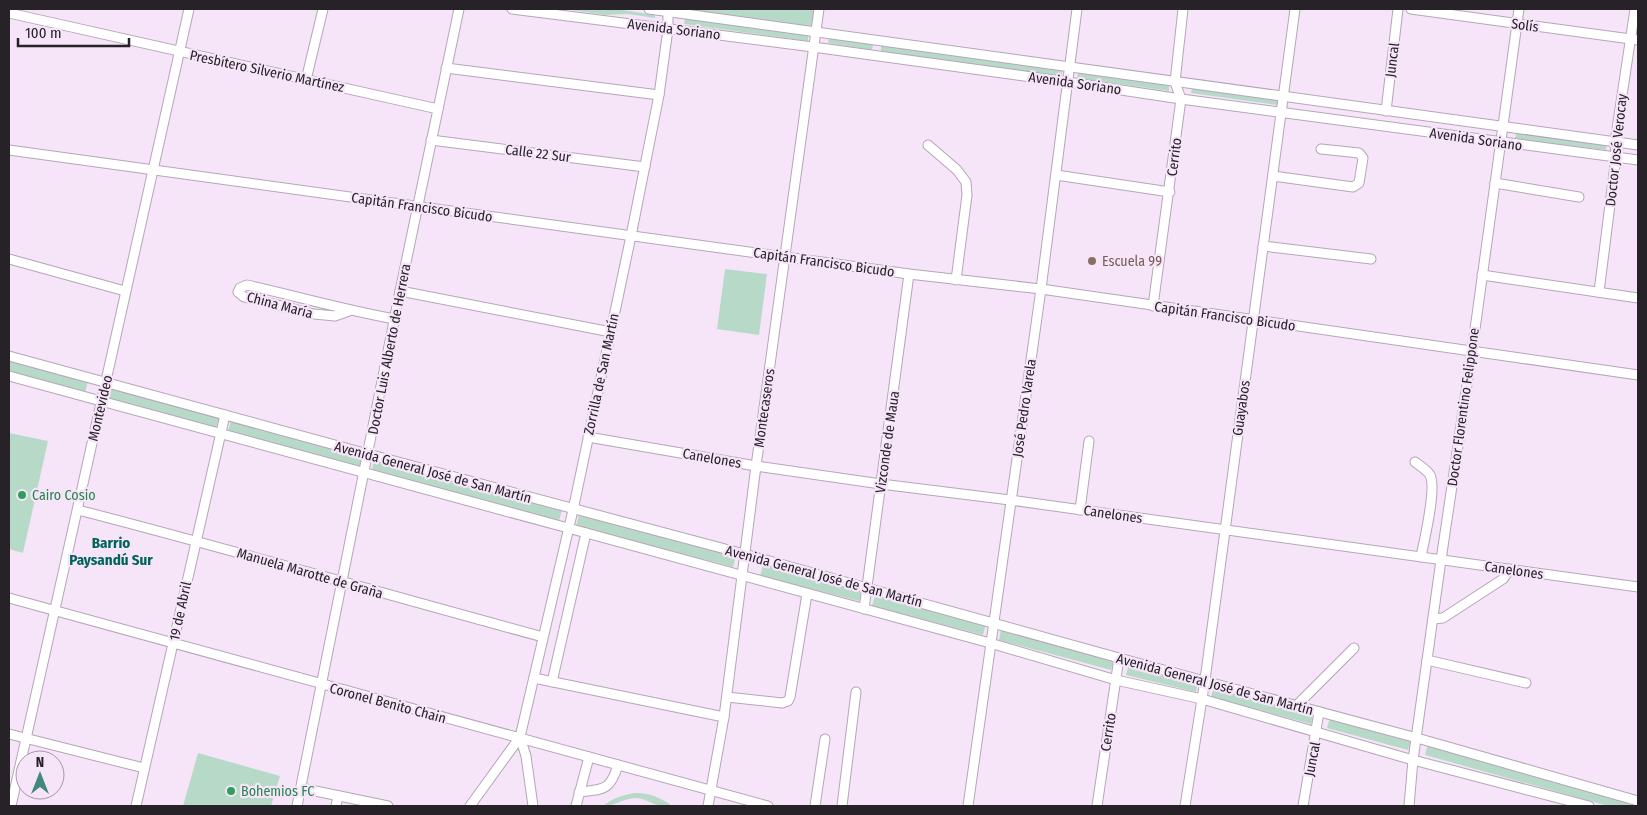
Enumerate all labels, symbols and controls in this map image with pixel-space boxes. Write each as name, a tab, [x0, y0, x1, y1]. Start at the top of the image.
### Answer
scale bar	[18, 15, 129, 47]
street label: Avenida Soriano	[627, 15, 721, 44]
street label: Solís	[1510, 15, 1540, 36]
text: 100 m	[25, 24, 62, 42]
street label: Juncal	[1382, 41, 1403, 78]
street label: Presbítero Silverio Martínez	[188, 47, 346, 96]
street label: Avenida Soriano	[1028, 69, 1122, 98]
street label: Doctor José Verocay	[1602, 92, 1631, 207]
street label: Avenida Soriano	[1429, 125, 1523, 154]
street label: Cerrito	[1164, 137, 1185, 177]
street label: Calle 22 Sur	[504, 141, 572, 166]
street label: Capitán Francisco Bicudo	[350, 189, 494, 226]
street label: Capitán Francisco Bicudo	[752, 244, 896, 281]
place label: Escuela 99	[1102, 253, 1162, 270]
marker: Escuela 99	[1086, 255, 1098, 267]
street label: Doctor Luis Alberto de Herrera	[365, 262, 414, 436]
street label: China María	[245, 289, 315, 322]
street label: Capitán Francisco Bicudo	[1153, 298, 1297, 335]
street label: Zorrilla de San Martín	[580, 312, 623, 436]
street label: Doctor Florentino Felippone	[1444, 327, 1483, 487]
street label: José Pedro Varela	[1009, 358, 1040, 458]
street label: Montecaseros	[751, 368, 778, 449]
street label: Montevideo	[85, 373, 116, 443]
street label: Guayabos	[1229, 379, 1254, 437]
street label: Vizconde de Maua	[872, 390, 903, 494]
street label: Avenida General José de San Martín	[333, 438, 533, 507]
street label: Canelones	[681, 445, 743, 472]
place label: Cairo Cosio	[32, 487, 96, 504]
marker: Cairo Cosio	[16, 489, 28, 501]
street label: Canelones	[1082, 502, 1144, 527]
district label: Barrio Paysandú Sur	[69, 534, 153, 569]
street label: Avenida General José de San Martín	[724, 542, 924, 611]
street label: Manuela Marotte de Graña	[235, 544, 385, 603]
street label: Canelones	[1483, 558, 1545, 583]
street label: 19 de Abril	[166, 580, 195, 642]
street label: Avenida General José de San Martín	[1115, 650, 1315, 719]
street label: Coronel Benito Chain	[328, 680, 448, 727]
street label: Cerrito	[1097, 712, 1120, 753]
street label: Juncal	[1301, 740, 1324, 778]
north arrow	[15, 750, 65, 800]
text: N	[36, 754, 44, 771]
place label: Bohemios FC	[241, 783, 314, 800]
marker: Bohemios FC	[225, 785, 237, 797]

